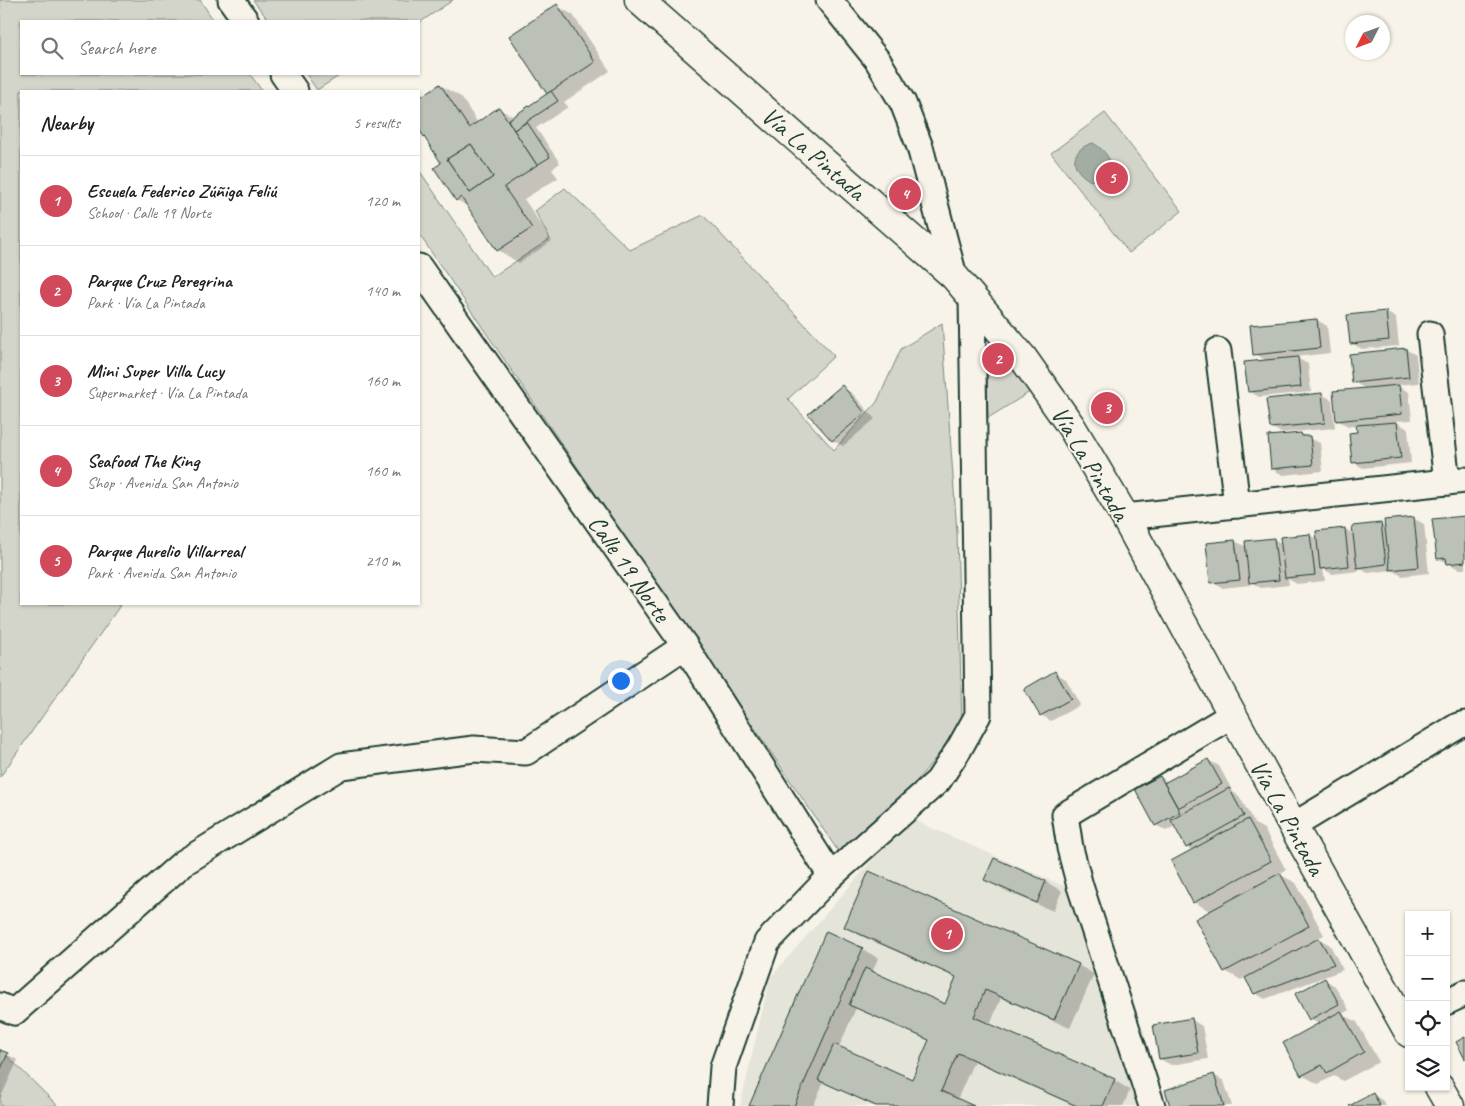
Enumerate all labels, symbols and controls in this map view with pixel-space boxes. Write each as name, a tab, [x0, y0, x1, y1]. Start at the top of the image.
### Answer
north arrow	[1345, 15, 1390, 60]
search box	[20, 20, 420, 75]
icon: search	[38, 34, 66, 62]
text: Search here	[78, 36, 155, 60]
street label: Vía La Pintada	[755, 100, 873, 209]
text: Nearby	[40, 110, 93, 136]
text: 5 results	[353, 113, 400, 133]
pin: 5	[1096, 159, 1128, 197]
pin: 4	[889, 175, 921, 213]
text: Escuela Federico Zúñiga Feliú	[87, 179, 276, 203]
text: 1	[52, 191, 60, 211]
text: 120 m	[366, 191, 400, 211]
text: School · Calle 19 Norte	[87, 203, 211, 223]
text: Parque Cruz Peregrina	[87, 269, 232, 293]
text: 2	[52, 281, 60, 301]
text: 140 m	[366, 281, 400, 301]
text: Park · Vía La Pintada	[87, 293, 205, 313]
pin: 2	[982, 340, 1014, 378]
text: Mini Super Villa Lucy	[87, 359, 224, 383]
text: 3	[52, 371, 60, 391]
text: 160 m	[366, 371, 400, 391]
text: Supermarket · Vía La Pintada	[87, 383, 247, 403]
pin: 3	[1091, 389, 1123, 427]
street label: Vía La Pintada	[1044, 401, 1138, 528]
text: Seafood The King	[87, 449, 199, 473]
text: 4	[52, 461, 60, 481]
text: 160 m	[366, 461, 400, 481]
text: Shop · Avenida San Antonio	[87, 473, 238, 493]
street label: Calle 19 Norte	[581, 509, 679, 630]
text: Parque Aurelio Villarreal	[87, 539, 243, 563]
text: 5	[53, 551, 59, 571]
text: 210 m	[366, 551, 400, 571]
text: Park · Avenida San Antonio	[87, 563, 236, 583]
your location	[608, 668, 634, 694]
street label: Vía La Pintada	[1242, 754, 1333, 883]
map controls	[1405, 911, 1450, 1091]
button: +	[1405, 911, 1450, 956]
pin: 1	[931, 915, 963, 953]
button: −	[1405, 956, 1450, 1001]
button: locate	[1405, 1001, 1450, 1046]
button: layers	[1405, 1046, 1450, 1091]

